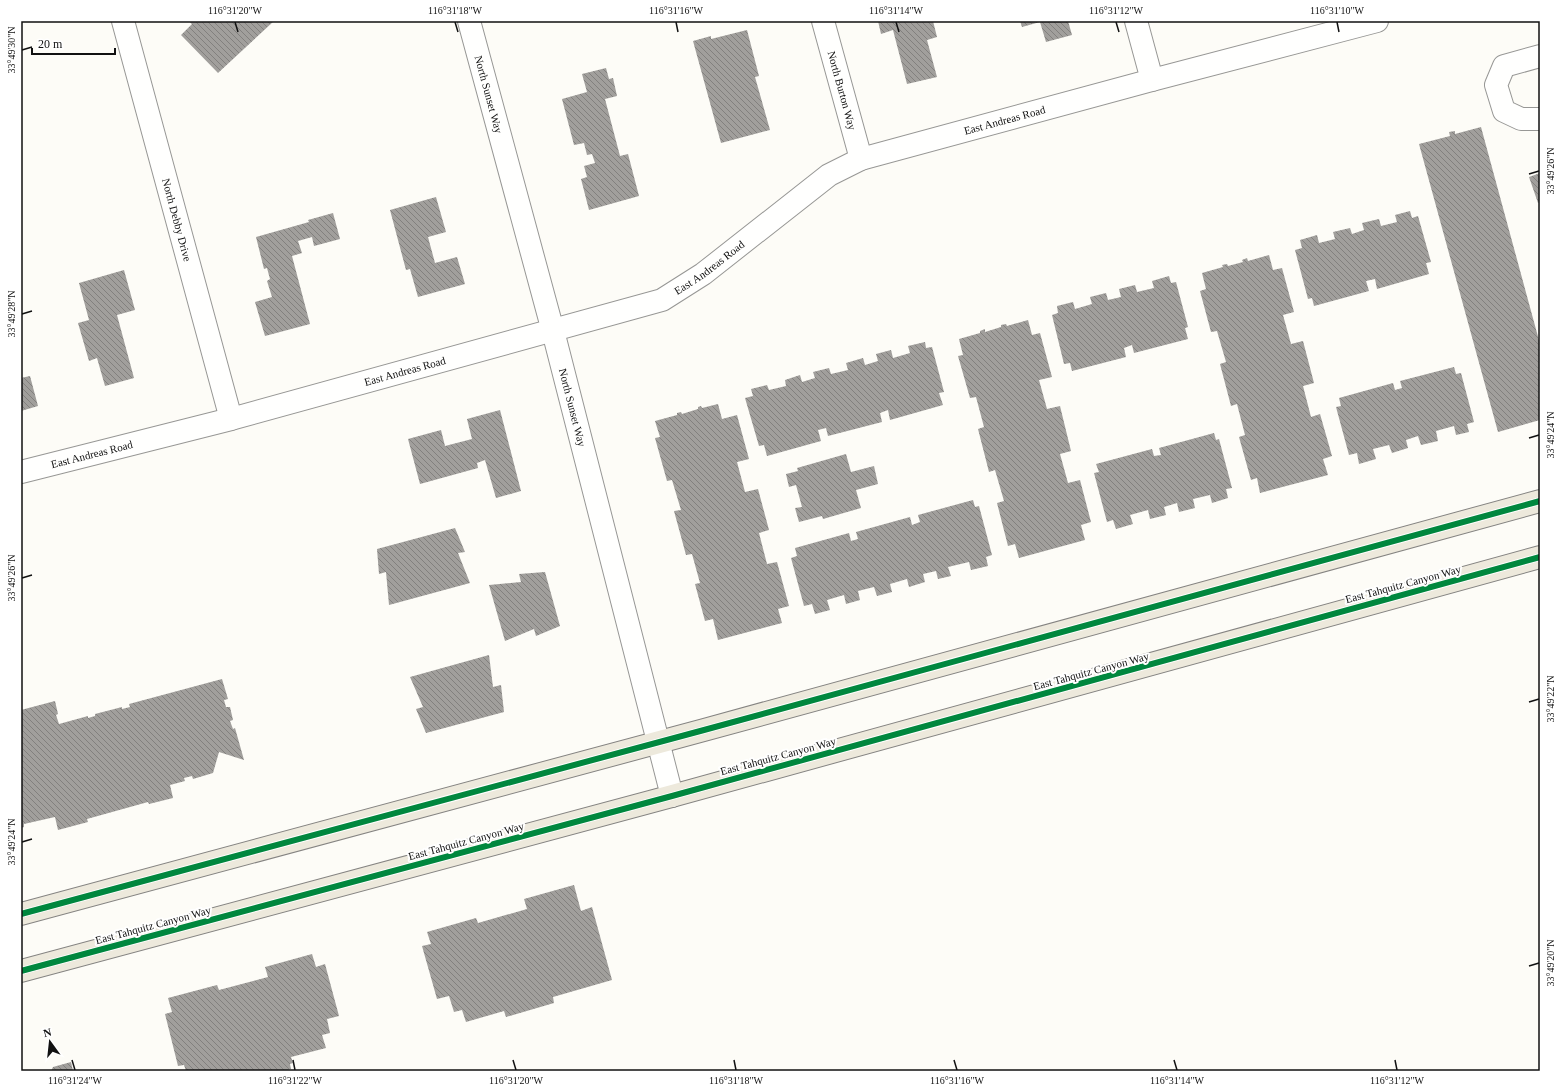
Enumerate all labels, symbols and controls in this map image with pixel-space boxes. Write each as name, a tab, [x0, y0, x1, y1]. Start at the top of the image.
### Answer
text: 116°31'20"W	[208, 5, 263, 16]
text: 116°31'18"W	[428, 5, 483, 16]
text: 116°31'16"W	[649, 5, 704, 16]
text: 116°31'14"W	[869, 5, 924, 16]
text: 116°31'12"W	[1089, 5, 1144, 16]
text: 116°31'10"W	[1310, 5, 1365, 16]
text: 33°49'30"N	[6, 26, 17, 74]
scale bar	[32, 30, 115, 56]
text: 20 m	[38, 37, 63, 51]
street label: North Burton Way	[826, 50, 859, 132]
street label: North Sunset Way	[473, 54, 505, 135]
street label: East Andreas Road	[963, 103, 1047, 137]
text: 33°49'26"N	[1545, 147, 1556, 195]
street label: North Debby Drive	[160, 177, 194, 263]
street label: East Andreas Road	[672, 238, 747, 297]
text: 33°49'28"N	[6, 290, 17, 338]
street label: East Andreas Road	[363, 354, 447, 388]
street label: North Sunset Way	[557, 367, 588, 448]
text: 33°49'24"N	[1545, 411, 1556, 459]
street label: East Andreas Road	[50, 438, 134, 470]
text: 33°49'26"N	[6, 554, 17, 602]
street label: East Tahquitz Canyon Way	[1344, 563, 1463, 605]
street label: East Tahquitz Canyon Way	[1032, 650, 1151, 692]
text: 33°49'22"N	[1545, 675, 1556, 723]
street label: East Tahquitz Canyon Way	[719, 735, 838, 777]
text: 33°49'24"N	[6, 818, 17, 866]
street label: East Tahquitz Canyon Way	[407, 820, 526, 862]
street label: East Tahquitz Canyon Way	[94, 904, 213, 946]
text: 33°49'20"N	[1545, 939, 1556, 987]
north arrow	[30, 1022, 70, 1062]
text: N	[42, 1026, 53, 1039]
text: 116°31'24"W	[48, 1075, 103, 1086]
text: 116°31'22"W	[268, 1075, 323, 1086]
text: 116°31'20"W	[489, 1075, 544, 1086]
text: 116°31'18"W	[709, 1075, 764, 1086]
text: 116°31'16"W	[930, 1075, 985, 1086]
text: 116°31'14"W	[1150, 1075, 1205, 1086]
text: 116°31'12"W	[1370, 1075, 1425, 1086]

